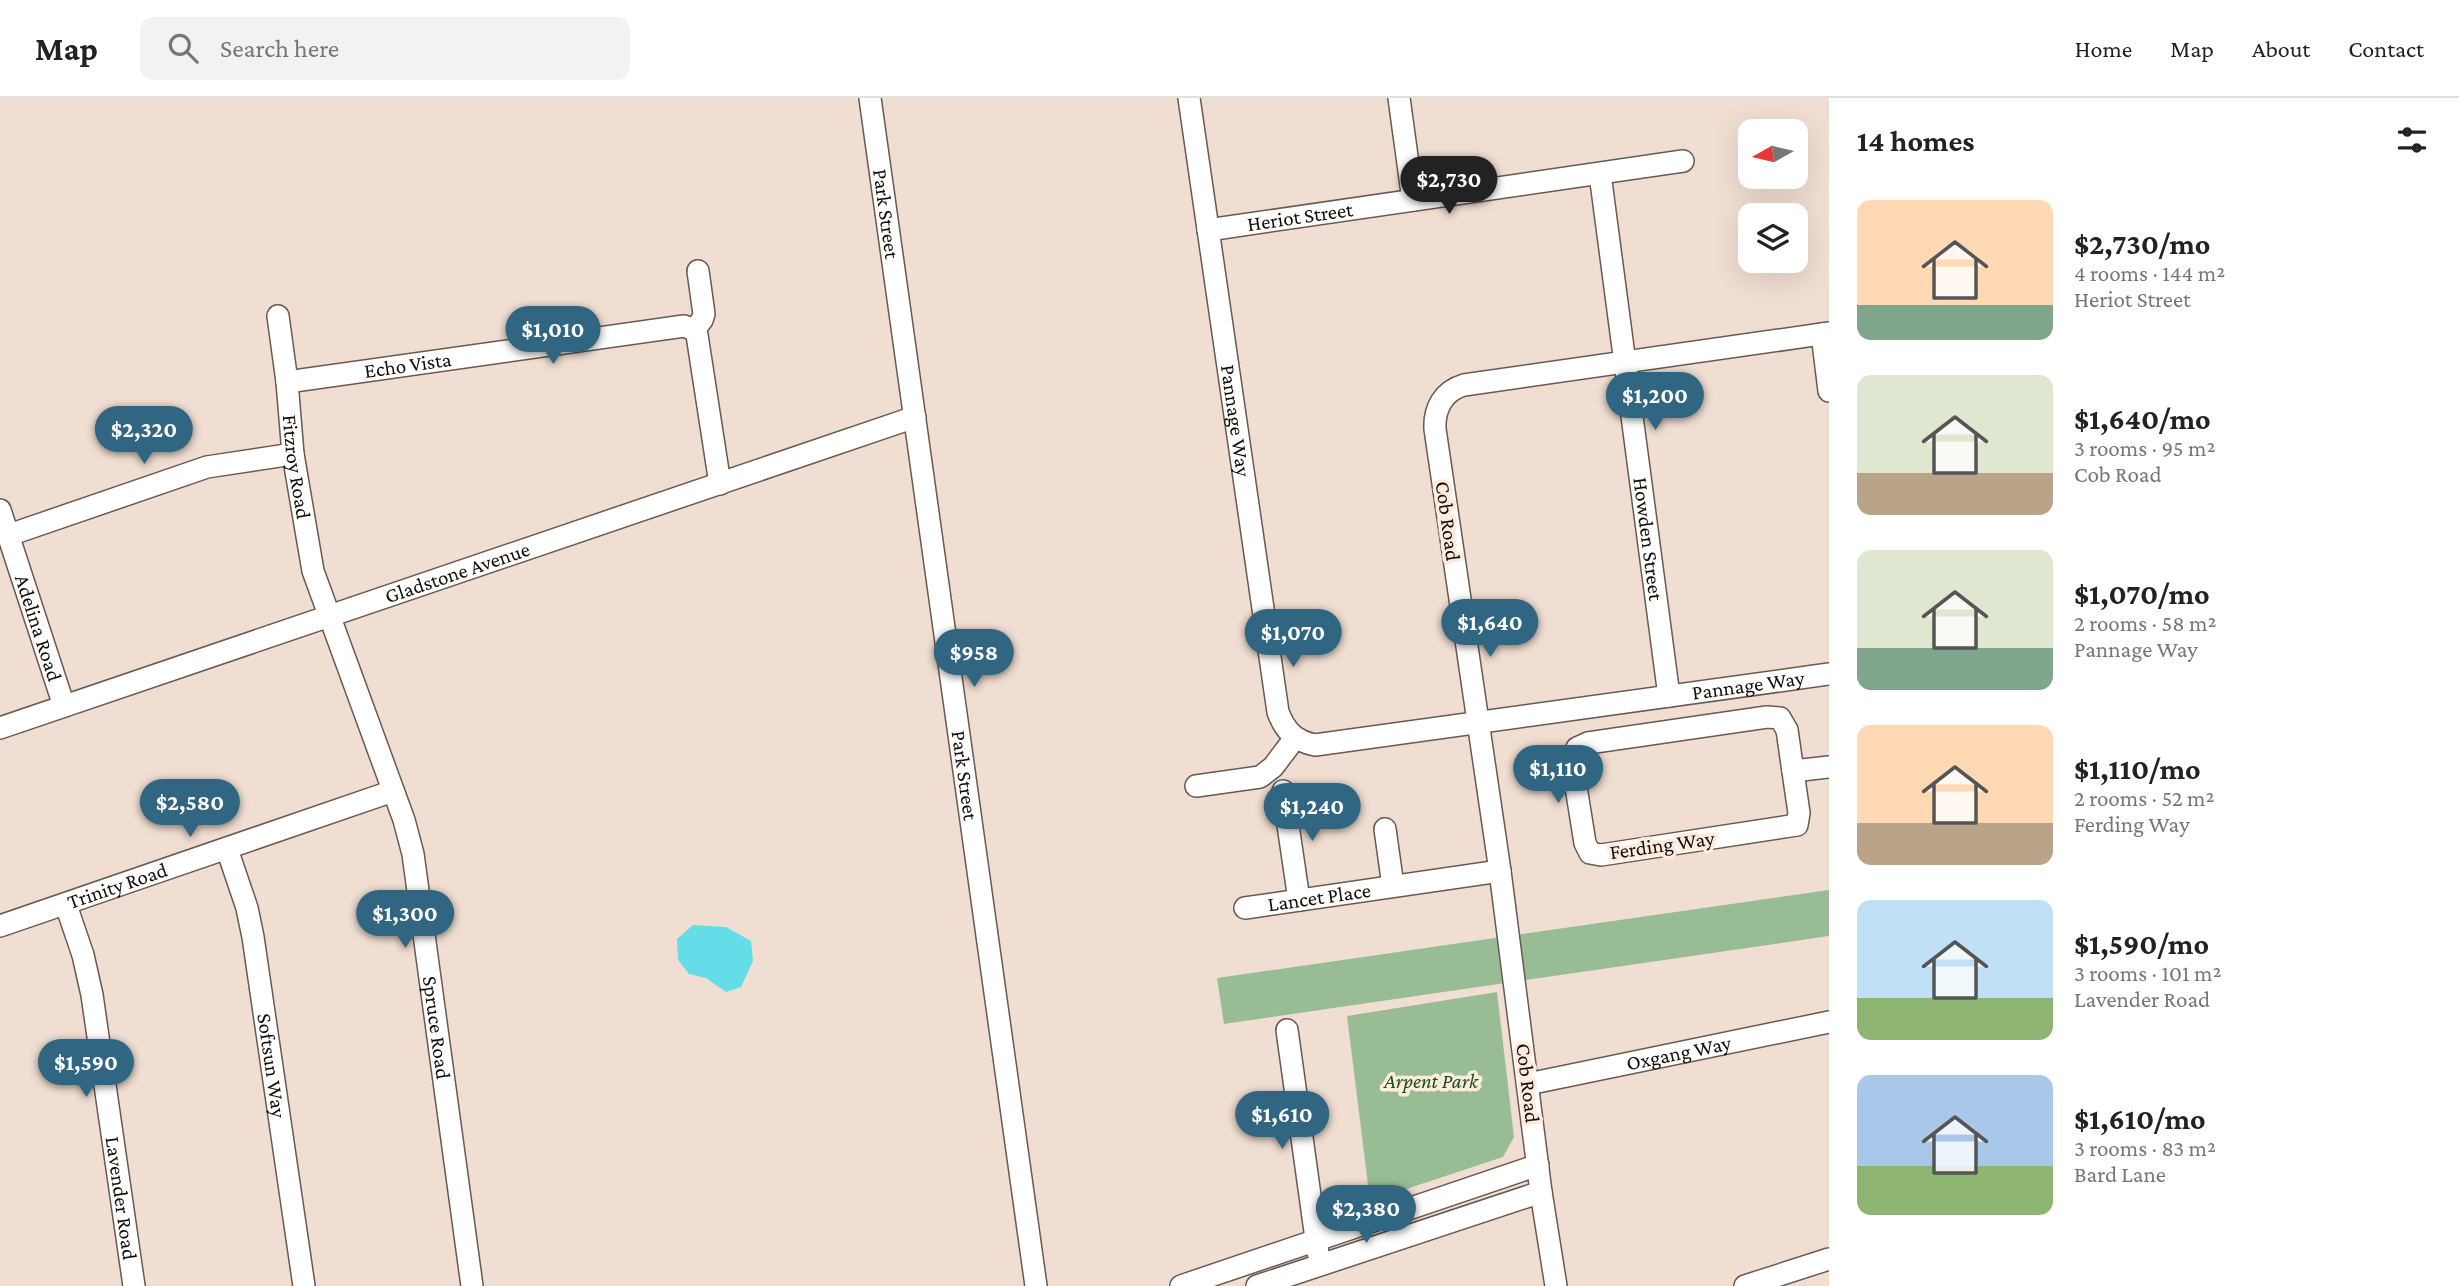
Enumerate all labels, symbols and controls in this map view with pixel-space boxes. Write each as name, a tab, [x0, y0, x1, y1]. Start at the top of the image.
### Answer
search box	[140, 17, 630, 80]
icon: search	[164, 29, 202, 67]
text: Map	[35, 30, 98, 67]
text: Search here	[220, 34, 339, 63]
text: Home	[2075, 35, 2132, 62]
text: Map	[2170, 35, 2214, 62]
text: About	[2252, 35, 2310, 62]
text: Contact	[2348, 35, 2424, 62]
north arrow	[1738, 119, 1808, 189]
map controls	[1738, 119, 1808, 273]
icon: filters	[2393, 121, 2431, 159]
text: 14 homes	[1857, 124, 1975, 157]
pin: $2,730	[1392, 156, 1506, 216]
text: $2,730	[1416, 166, 1482, 192]
street label: Park Street	[868, 167, 904, 261]
street label: Heriot Street	[1246, 197, 1355, 236]
button: layers	[1738, 203, 1808, 273]
text: $2,730/mo	[2074, 227, 2210, 260]
icon: home	[1913, 228, 1997, 312]
text: 4 rooms · 144 m²	[2074, 260, 2225, 286]
text: Heriot Street	[2074, 286, 2191, 312]
pin: $1,010	[496, 306, 610, 366]
text: $1,010	[522, 316, 584, 342]
street label: Echo Vista	[363, 347, 453, 383]
street label: Pannage Way	[1216, 363, 1256, 479]
pin: $1,200	[1598, 372, 1712, 432]
text: $1,200	[1622, 382, 1688, 408]
text: $1,640/mo	[2074, 402, 2211, 435]
icon: home	[1913, 403, 1997, 487]
pin: $2,320	[87, 406, 201, 466]
street label: Fitzroy Road	[278, 414, 316, 521]
text: $2,320	[111, 416, 177, 442]
text: 3 rooms · 95 m²	[2074, 435, 2215, 461]
text: Cob Road	[2074, 461, 2162, 487]
street label: Howden Street	[1628, 476, 1668, 603]
street label: Cob Road	[1431, 480, 1465, 562]
street label: Gladstone Avenue	[382, 537, 533, 608]
street label: Adelina Road	[10, 571, 67, 684]
text: $1,070/mo	[2074, 577, 2210, 610]
icon: home	[1913, 578, 1997, 662]
pin: $1,640	[1433, 600, 1547, 659]
text: $1,640	[1457, 609, 1523, 635]
pin: $1,070	[1236, 610, 1350, 669]
text: 2 rooms · 58 m²	[2074, 610, 2216, 636]
text: $1,070	[1261, 619, 1325, 645]
pin: $958	[933, 630, 1015, 689]
text: Pannage Way	[2074, 636, 2198, 662]
text: $958	[950, 639, 998, 665]
street label: Pannage Way	[1691, 665, 1806, 705]
street label: Park Street	[947, 729, 983, 823]
pin: $1,110	[1501, 746, 1615, 805]
text: $1,110/mo	[2074, 752, 2201, 785]
icon: home	[1913, 753, 1997, 837]
text: $1,110	[1529, 755, 1587, 781]
pin: $2,580	[133, 780, 247, 839]
pin: $1,240	[1255, 784, 1369, 843]
text: 2 rooms · 52 m²	[2074, 785, 2214, 811]
text: $2,580	[156, 789, 224, 815]
text: $1,240	[1280, 793, 1344, 819]
text: Ferding Way	[2074, 811, 2190, 837]
street label: Ferding Way	[1608, 826, 1716, 864]
street label: Trinity Road	[64, 857, 170, 914]
street label: Lancet Place	[1266, 878, 1372, 917]
pin: $1,300	[348, 890, 462, 950]
text: $1,300	[372, 900, 438, 926]
text: $1,590/mo	[2074, 927, 2209, 960]
icon: home	[1913, 928, 1997, 1012]
text: 3 rooms · 101 m²	[2074, 960, 2221, 986]
street label: Spruce Road	[418, 974, 456, 1081]
text: Lavender Road	[2074, 986, 2210, 1012]
street label: Softsun Way	[252, 1012, 291, 1120]
street label: Oxgang Way	[1624, 1030, 1734, 1075]
pin: $1,590	[29, 1040, 143, 1099]
street label: Cob Road	[1511, 1042, 1545, 1124]
text: $1,590	[54, 1049, 118, 1075]
park label: Arpent Park	[1383, 1069, 1479, 1093]
pin: $1,610	[1225, 1091, 1339, 1151]
text: $1,610	[1251, 1101, 1313, 1127]
text: $1,610/mo	[2074, 1102, 2206, 1135]
icon: home	[1913, 1103, 1997, 1187]
street label: Lavender Road	[101, 1135, 142, 1261]
text: 3 rooms · 83 m²	[2074, 1135, 2216, 1161]
text: Bard Lane	[2074, 1161, 2166, 1187]
pin: $2,380	[1309, 1186, 1423, 1245]
text: $2,380	[1332, 1195, 1400, 1221]

